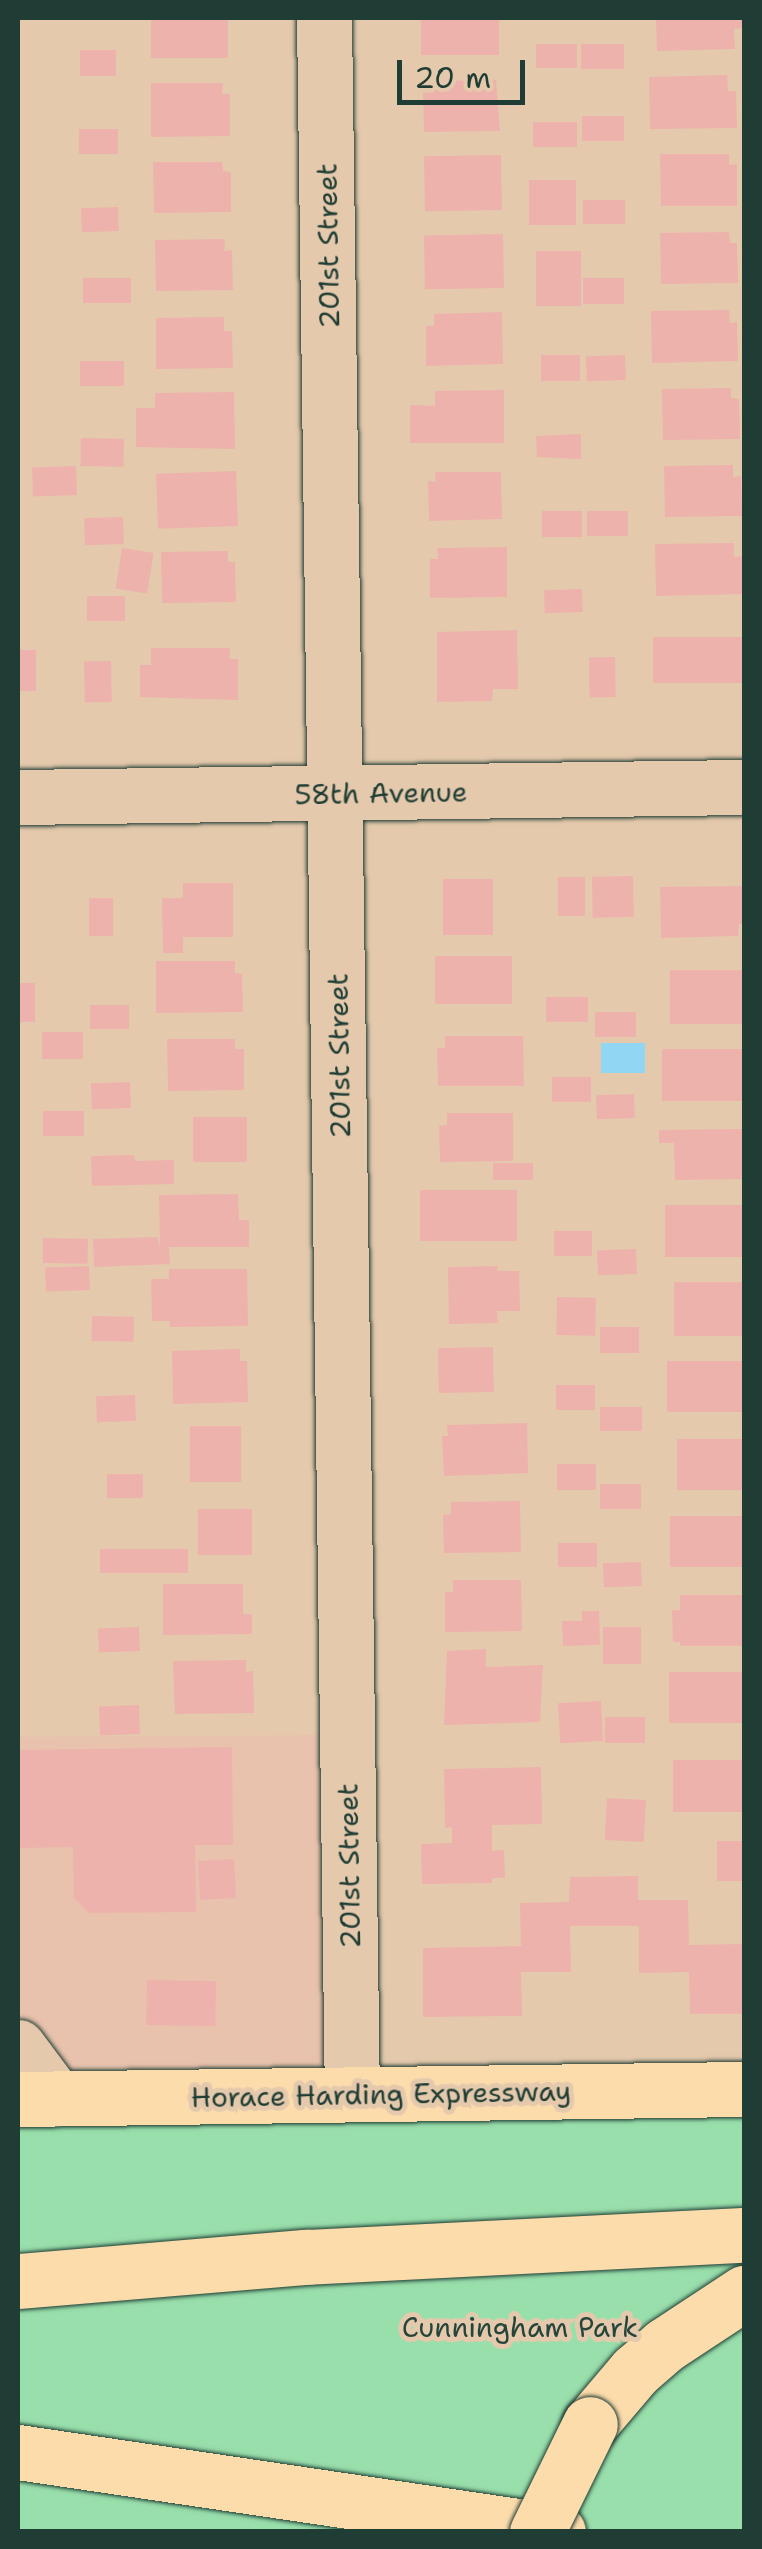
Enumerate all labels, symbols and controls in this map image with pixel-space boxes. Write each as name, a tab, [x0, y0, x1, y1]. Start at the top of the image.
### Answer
scale bar	[402, 40, 530, 102]
text: 20 m	[414, 57, 491, 98]
street label: 201st Street	[310, 163, 346, 329]
street label: 58th Avenue	[294, 775, 468, 811]
street label: 201st Street	[321, 973, 357, 1139]
street label: 201st Street	[331, 1783, 367, 1949]
street label: Horace Harding Expressway	[190, 2074, 572, 2114]
park label: Cunningham Park	[402, 2310, 638, 2344]

